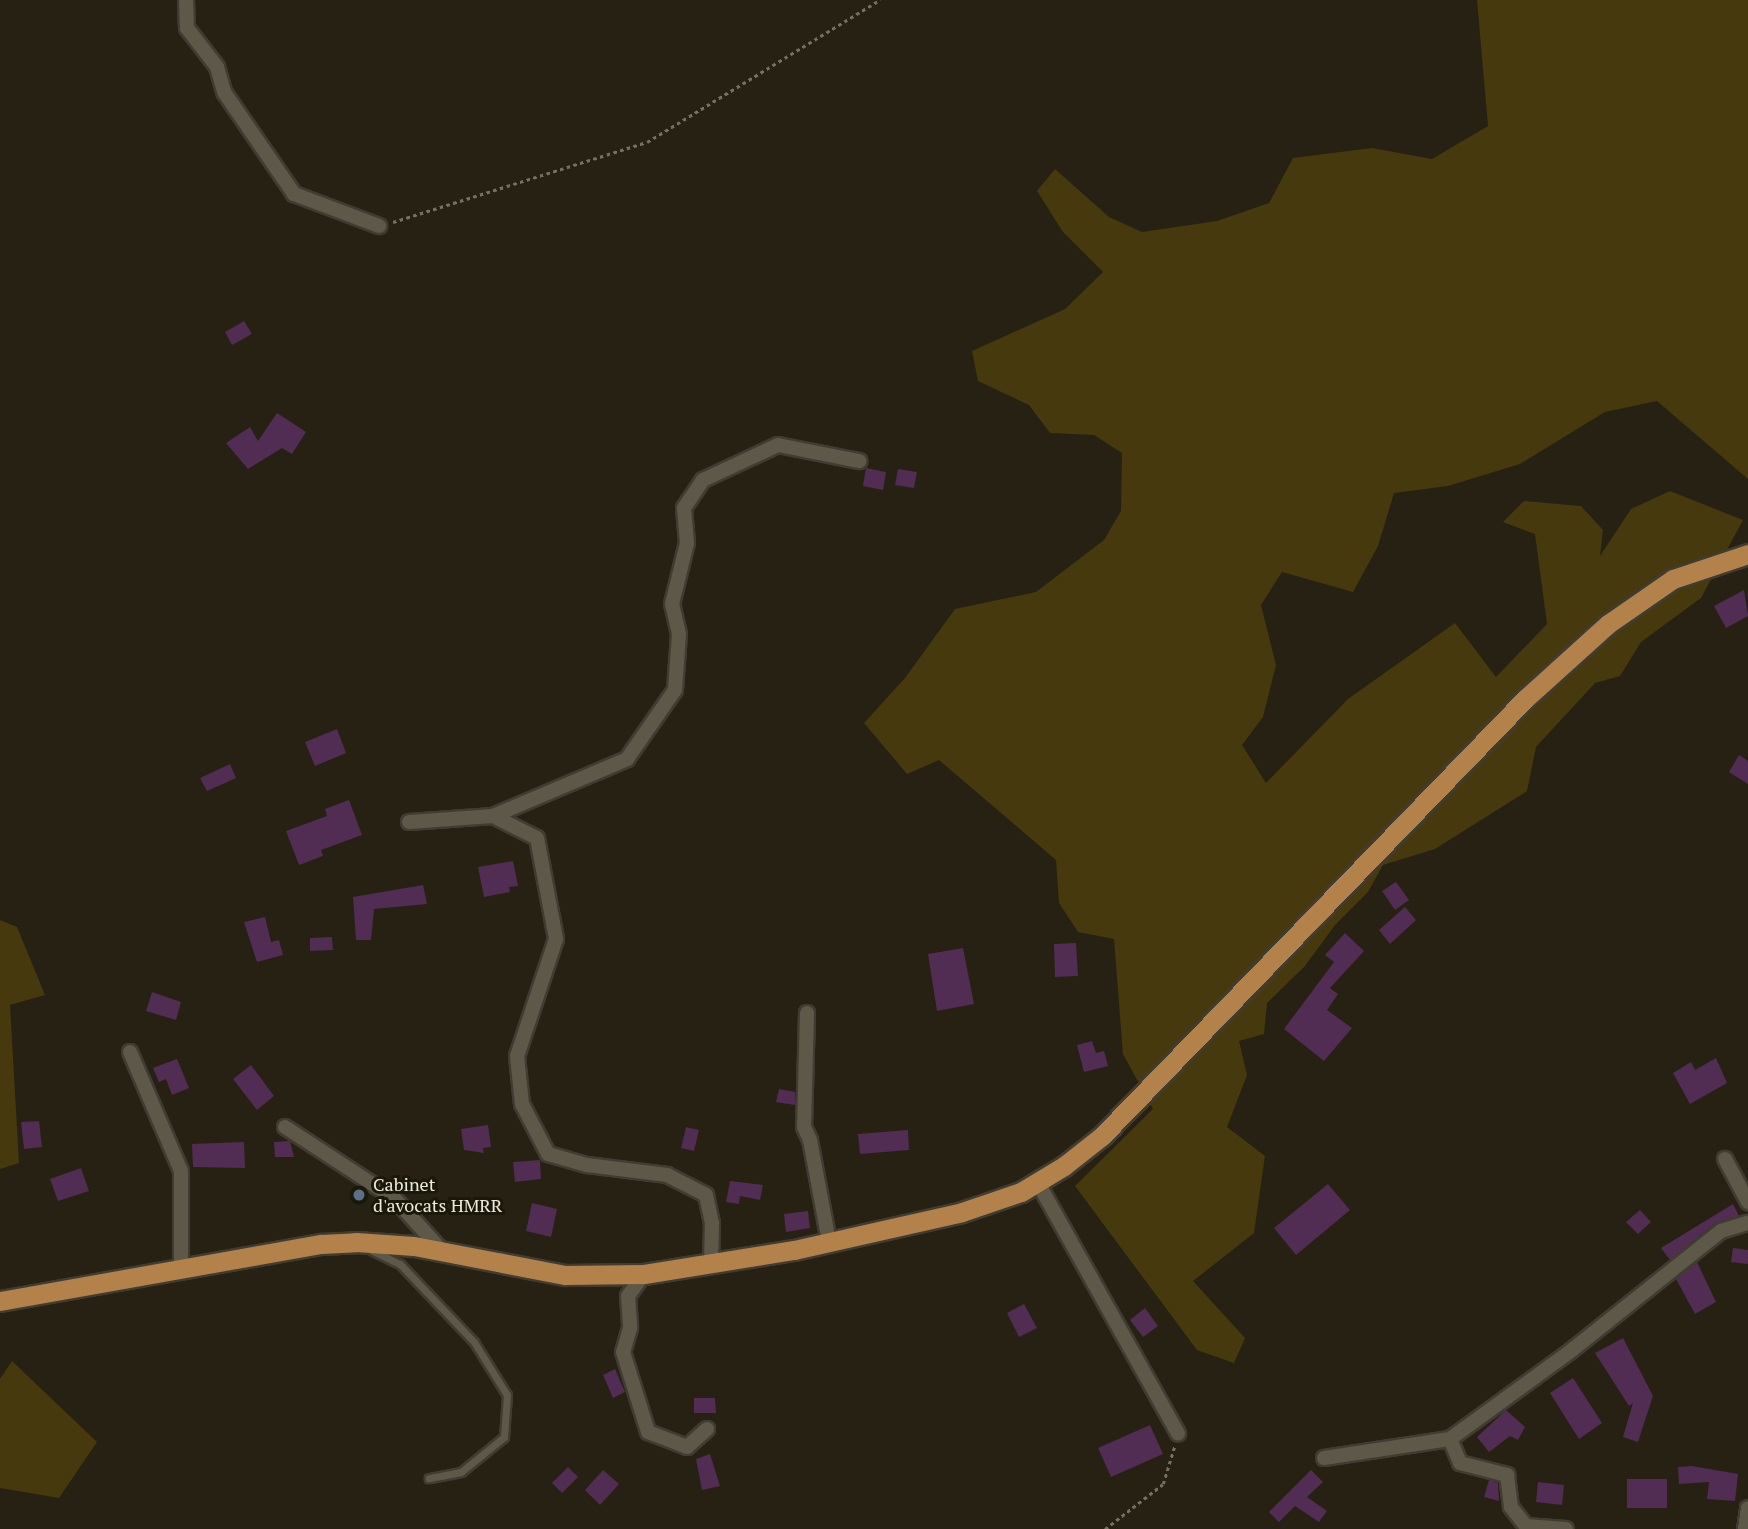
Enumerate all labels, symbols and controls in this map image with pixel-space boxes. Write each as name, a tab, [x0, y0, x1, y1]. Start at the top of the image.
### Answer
place label: Cabinet d'avocats HMRR	[373, 1174, 502, 1216]
marker: Cabinet d'avocats HMRR	[351, 1187, 367, 1203]

